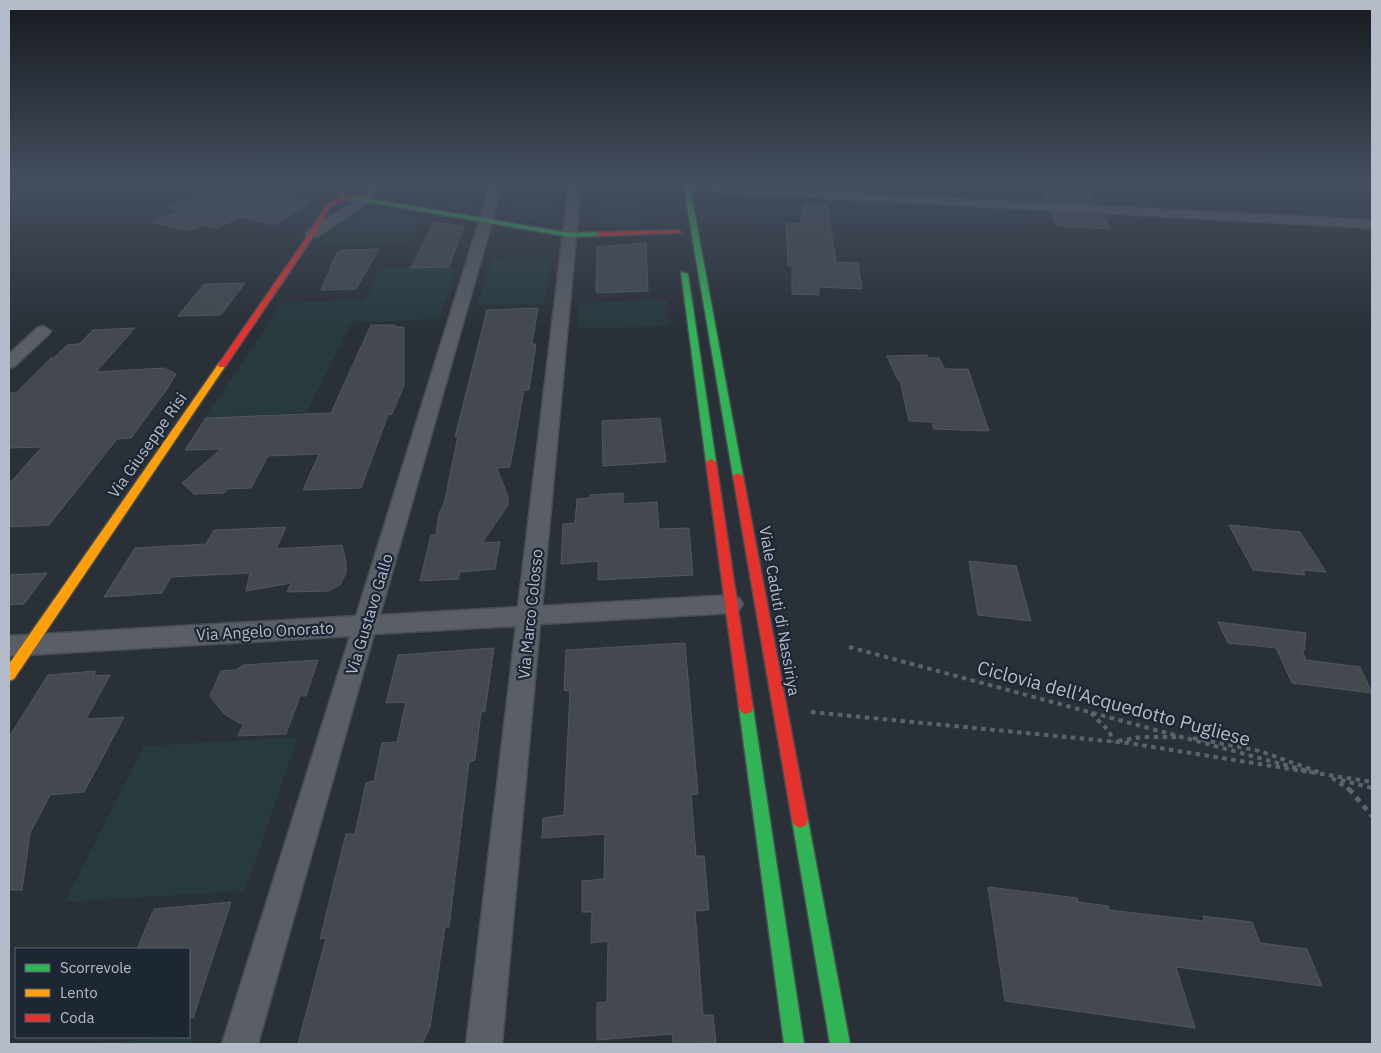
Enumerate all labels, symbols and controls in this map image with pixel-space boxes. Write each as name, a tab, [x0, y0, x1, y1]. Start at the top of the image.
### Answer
street label: Via Giuseppe Risi	[103, 388, 191, 502]
street label: Viale Caduti di Nassiriya	[755, 525, 805, 698]
street label: Via Marco Colosso	[513, 548, 547, 680]
street label: Via Gustavo Gallo	[341, 551, 397, 677]
street label: Via Angelo Onorato	[196, 617, 334, 645]
street label: Ciclovia dell'Acquedotto Pugliese	[975, 655, 1253, 751]
legend	[15, 948, 190, 1038]
text: Scorrevole	[60, 958, 132, 977]
text: Lento	[60, 983, 98, 1002]
text: Coda	[60, 1008, 94, 1027]

